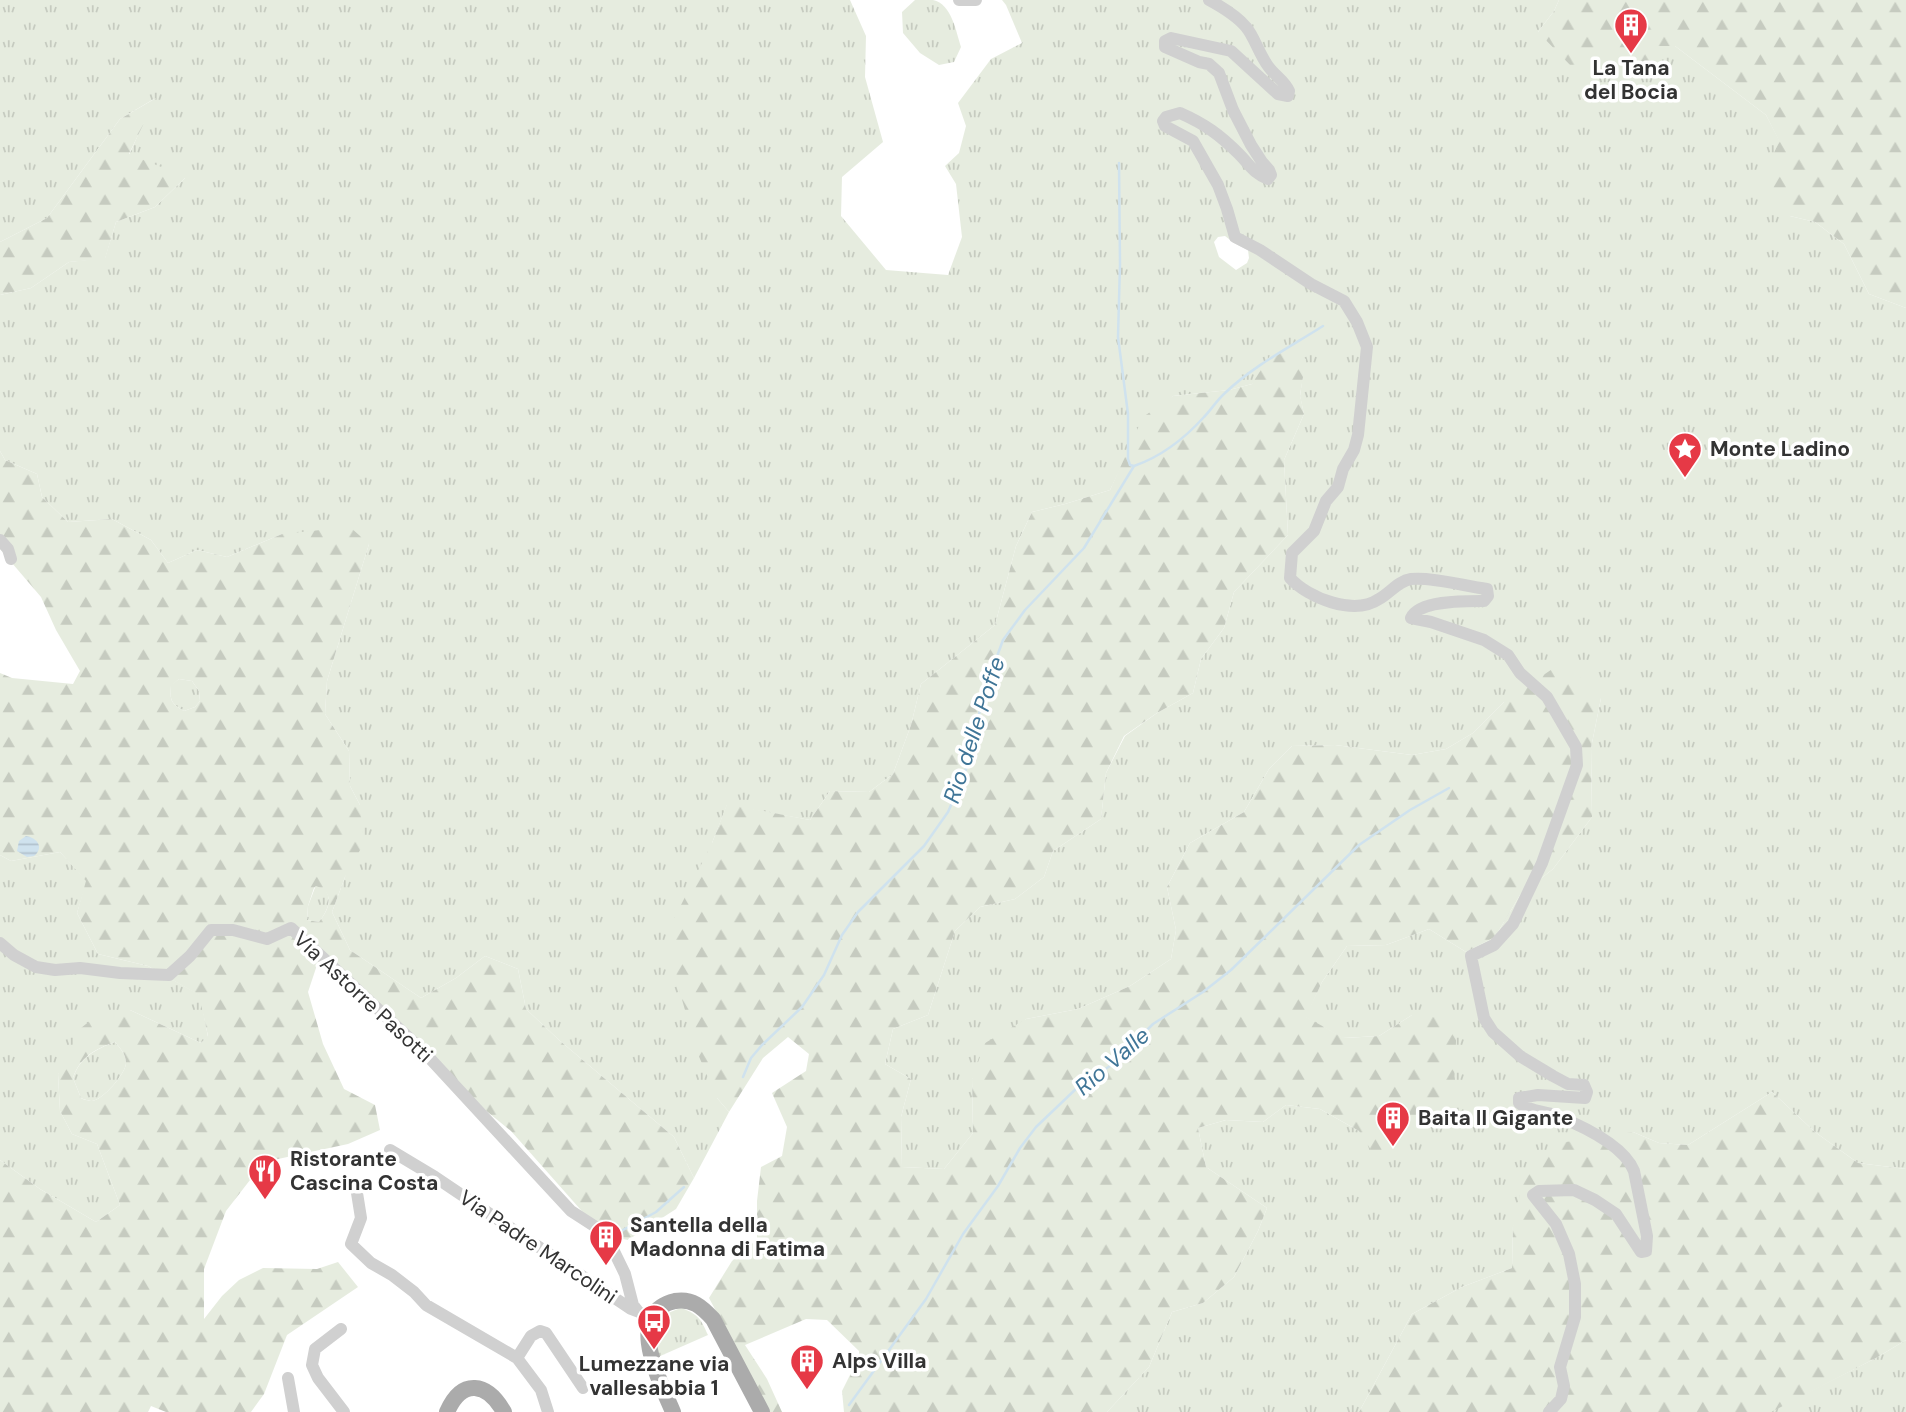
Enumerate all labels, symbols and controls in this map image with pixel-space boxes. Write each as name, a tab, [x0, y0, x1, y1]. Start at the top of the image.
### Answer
building icon: La Tana del Bocia	[1612, 6, 1650, 55]
place label: La Tana del Bocia	[1584, 54, 1678, 106]
place icon: Monte Ladino	[1666, 430, 1704, 479]
place label: Monte Ladino	[1710, 435, 1850, 463]
water label: Rio delle Poffe	[936, 653, 1012, 807]
street label: Via Astorre Pasotti	[287, 925, 439, 1069]
water label: Rio Valle	[1068, 1020, 1156, 1102]
building icon: Baita Il Gigante	[1374, 1099, 1412, 1148]
place label: Baita Il Gigante	[1418, 1104, 1573, 1132]
place label: Ristorante Cascina Costa	[290, 1145, 438, 1197]
restaurant icon: Ristorante Cascina Costa	[246, 1152, 284, 1201]
street label: Via Padre Marcolini	[453, 1184, 623, 1310]
place label: Santella della Madonna di Fatima	[630, 1211, 825, 1263]
building icon: Santella della Madonna di Fatima	[587, 1218, 625, 1267]
bus stop icon: Lumezzane via vallesabbia 1	[635, 1302, 673, 1351]
building icon: Alps Villa	[788, 1342, 826, 1391]
place label: Alps Villa	[832, 1347, 926, 1375]
place label: Lumezzane via vallesabbia 1	[579, 1350, 729, 1402]

